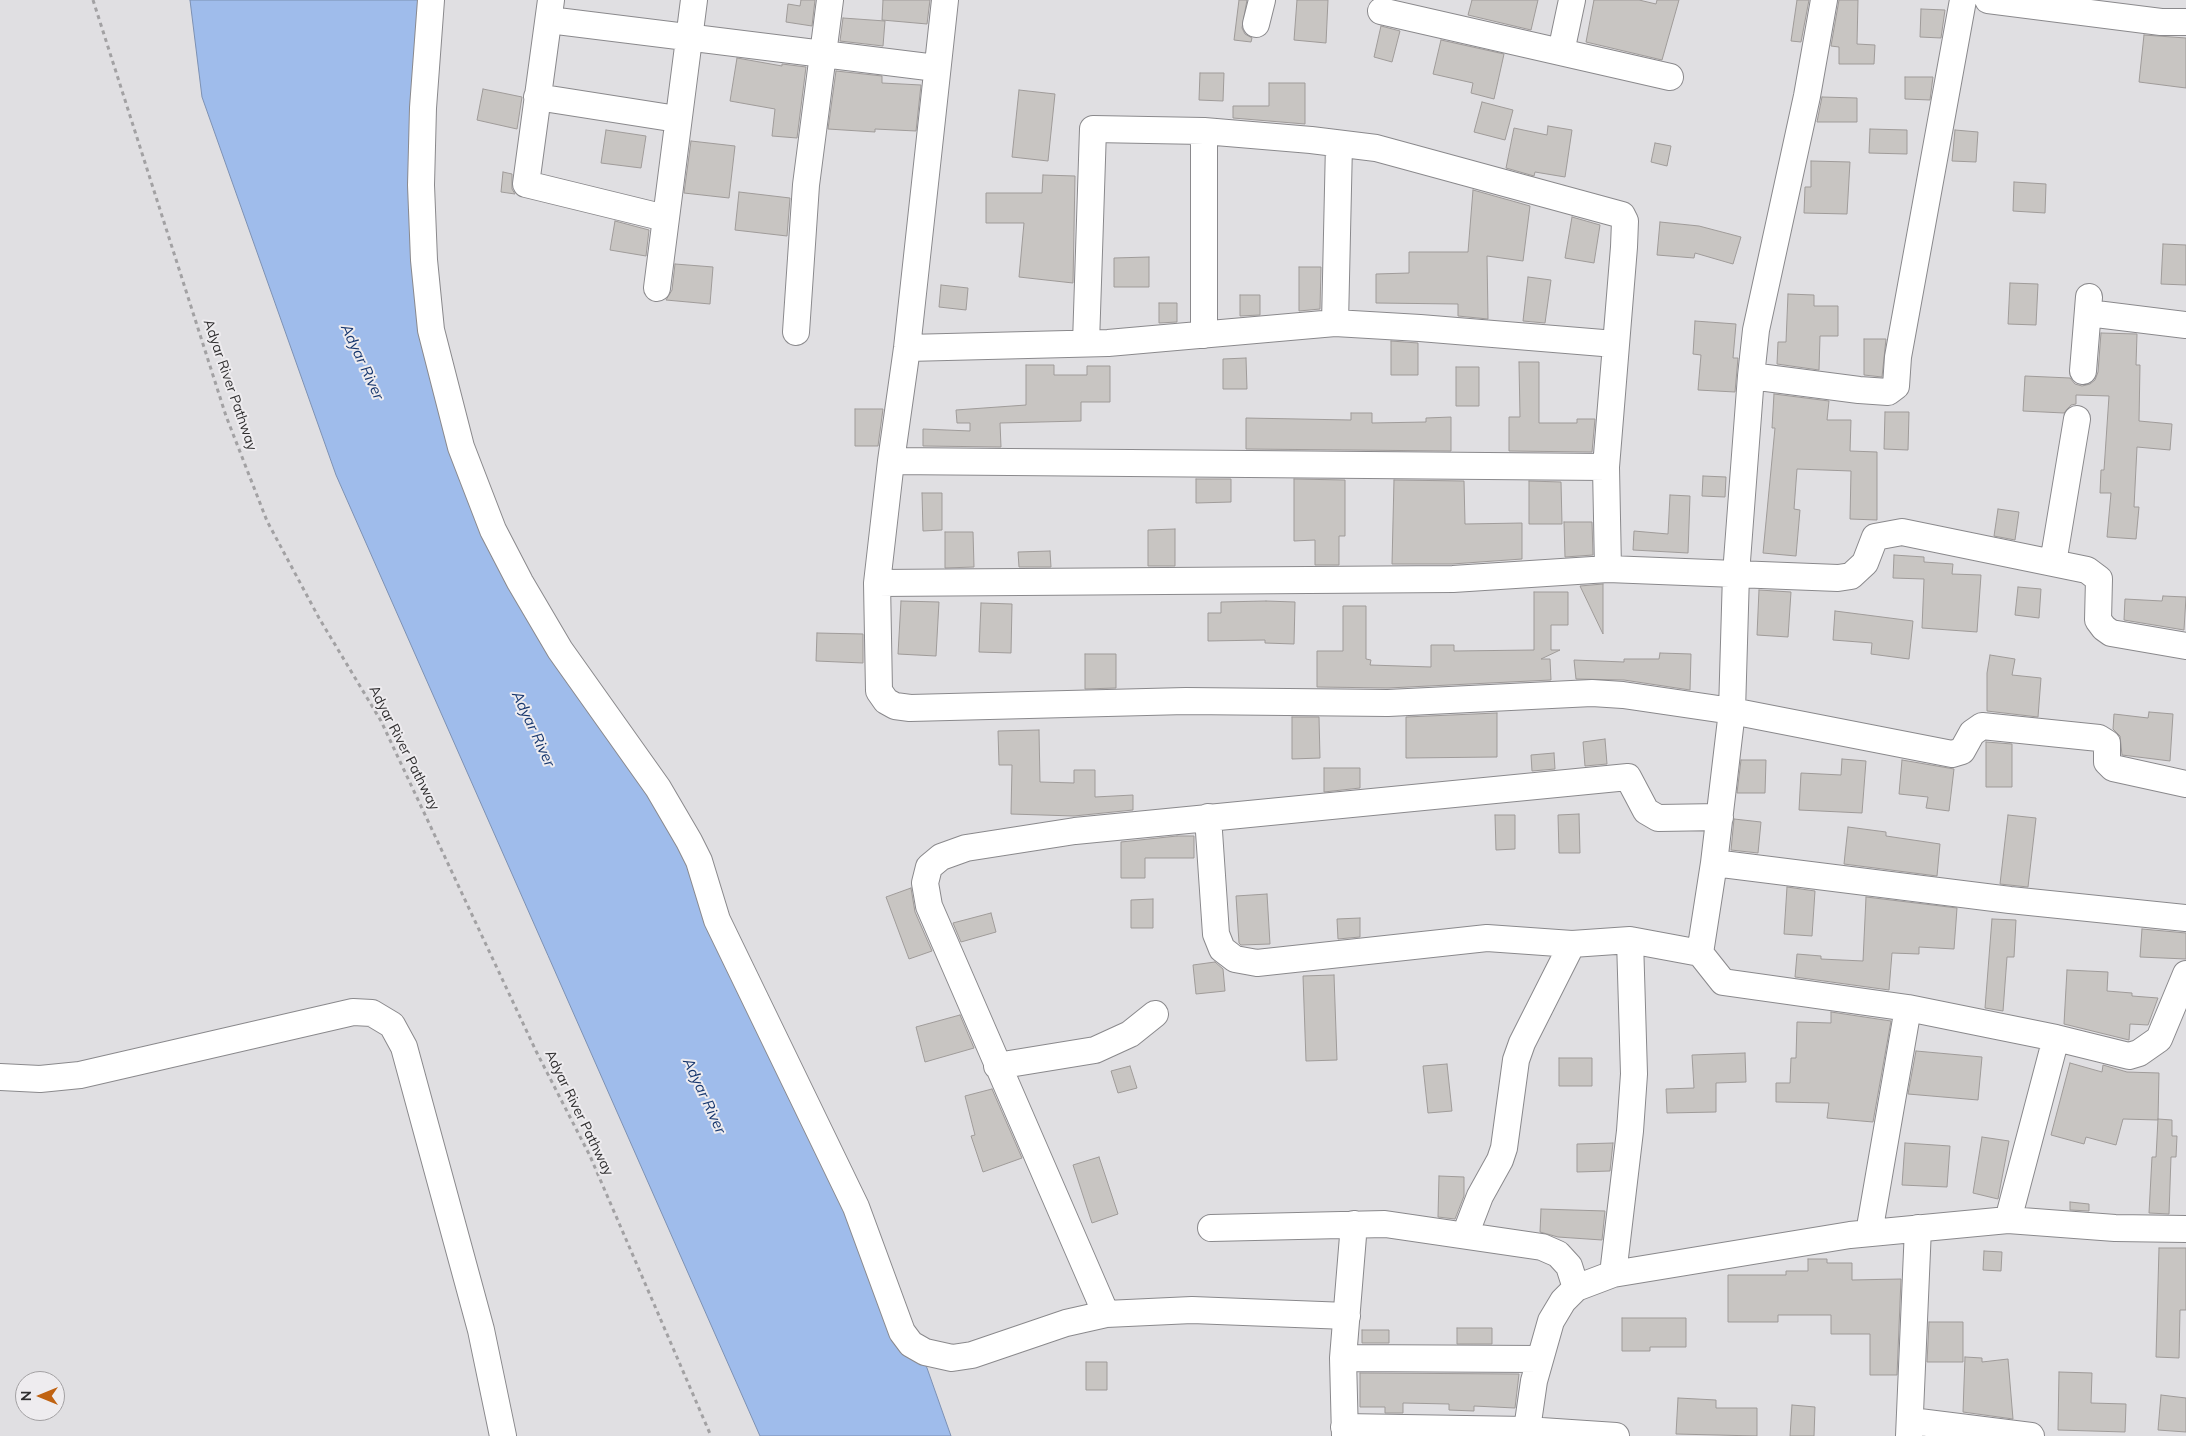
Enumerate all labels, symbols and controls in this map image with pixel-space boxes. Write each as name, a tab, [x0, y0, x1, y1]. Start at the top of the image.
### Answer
street label: Adyar River Pathway	[200, 317, 260, 453]
water label: Adyar River	[337, 321, 387, 403]
street label: Adyar River Pathway	[365, 683, 443, 813]
water label: Adyar River	[508, 688, 558, 770]
street label: Adyar River Pathway	[541, 1047, 617, 1179]
water label: Adyar River	[679, 1055, 729, 1137]
north arrow	[15, 1371, 65, 1421]
text: N	[17, 1391, 35, 1401]

